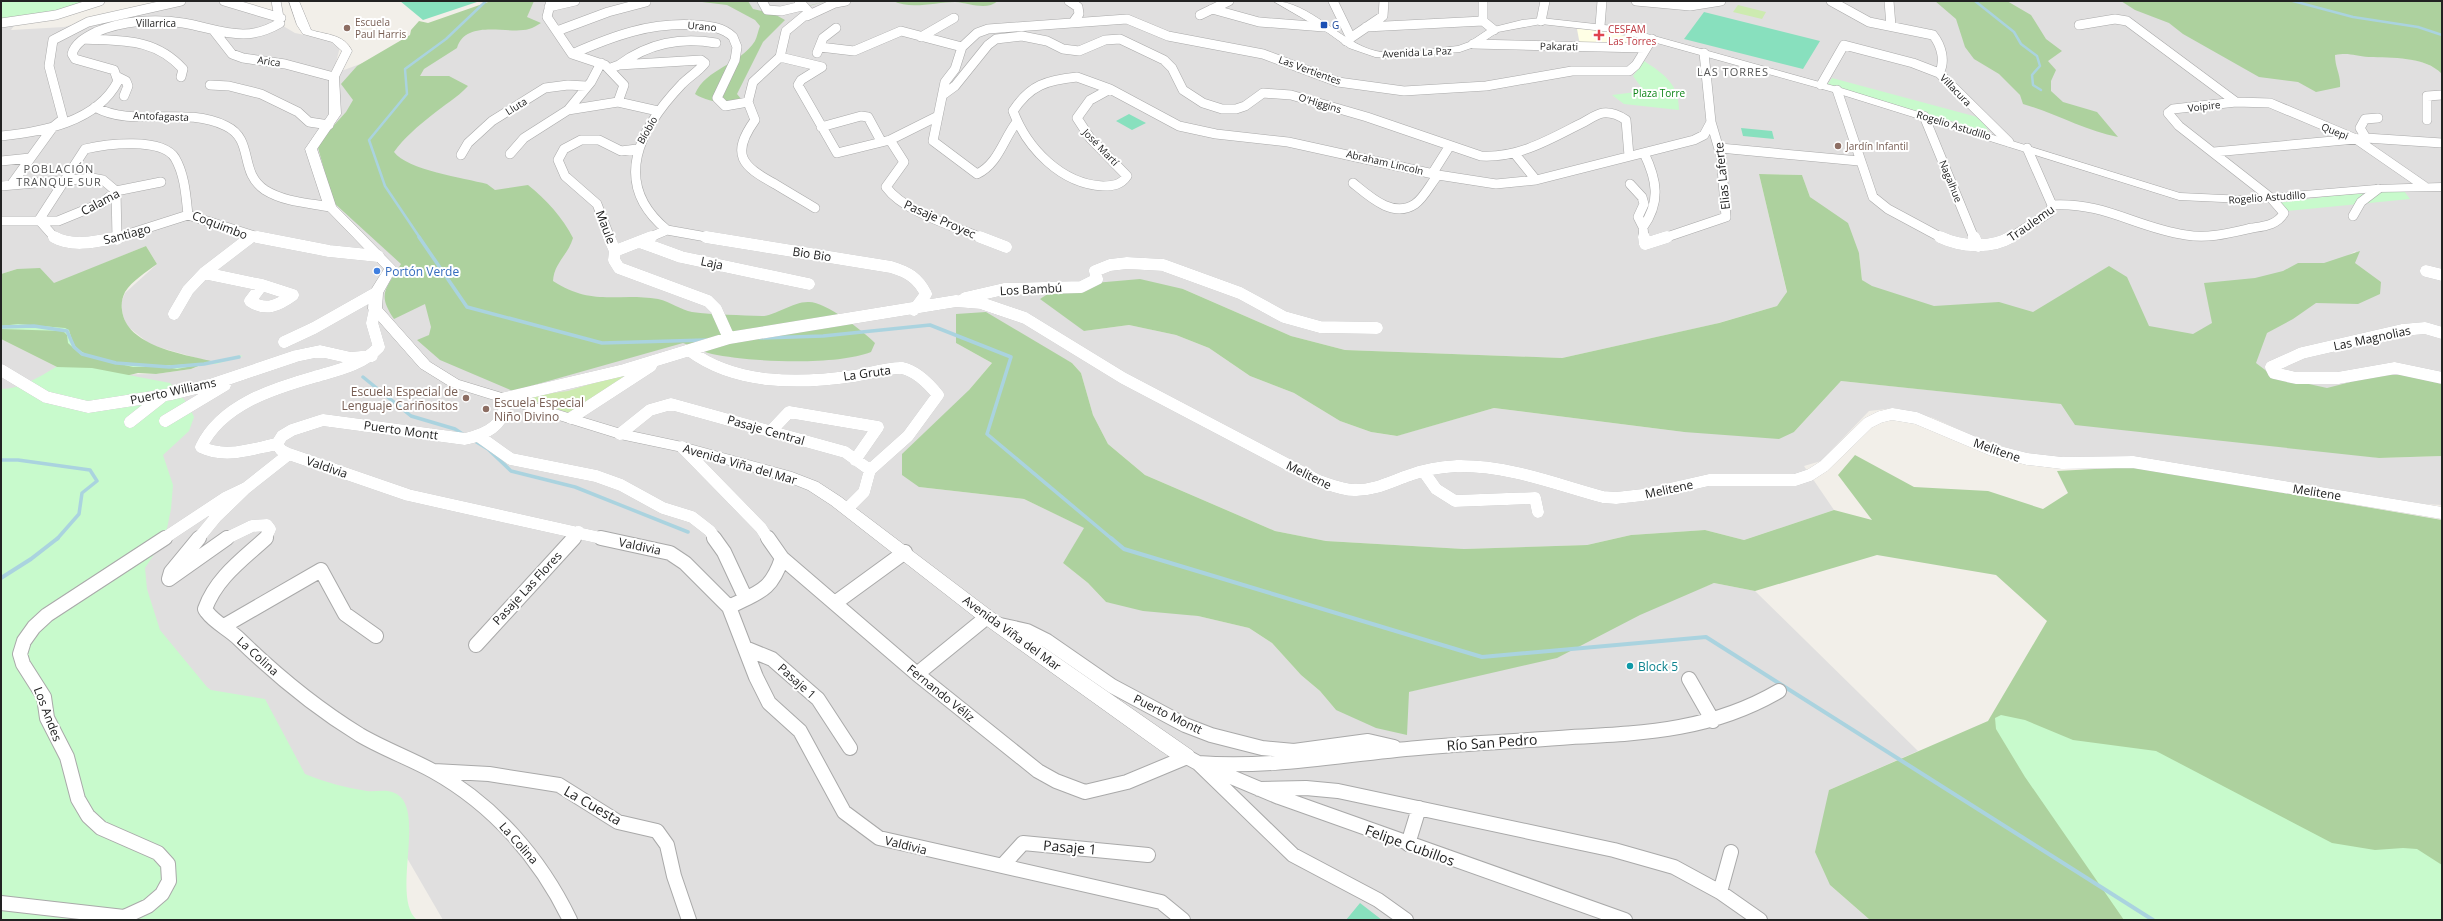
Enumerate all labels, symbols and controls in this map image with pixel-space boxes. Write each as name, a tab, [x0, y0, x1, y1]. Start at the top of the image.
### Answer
place label: Escuela Paul Harris	[355, 15, 406, 41]
street label: Villarrica	[136, 16, 176, 30]
street label: Urano	[687, 18, 717, 34]
place label: G	[1332, 18, 1339, 32]
marker: G	[1319, 20, 1329, 30]
place label: CESFAM Las Torres	[1608, 22, 1656, 48]
marker: Escuela Paul Harris	[342, 23, 352, 33]
marker: CESFAM Las Torres	[1593, 29, 1605, 41]
street label: Pakarati	[1540, 39, 1578, 53]
street label: Avenida La Paz	[1382, 43, 1452, 61]
street label: Arica	[256, 52, 282, 70]
street label: Las Vertientes	[1277, 52, 1343, 88]
district label: LAS TORRES	[1697, 64, 1769, 79]
street label: Villacura	[1937, 71, 1975, 109]
park label: Plaza Torre	[1633, 86, 1686, 100]
street label: O'Higgins	[1297, 90, 1343, 116]
street label: Lluta	[503, 94, 529, 118]
street label: Voipire	[2187, 97, 2222, 115]
street label: Rogelio Astudillo	[1915, 107, 1993, 143]
street label: Antofagasta	[133, 108, 189, 124]
street label: Bíobío	[634, 114, 660, 146]
street label: Quepi	[2319, 119, 2351, 143]
street label: José Martí	[1079, 125, 1122, 169]
place label: Jardín Infantil	[1845, 139, 1908, 153]
street label: Elias Laferte	[1710, 141, 1734, 211]
marker: Jardín Infantil	[1833, 141, 1843, 151]
street label: Abraham Lincoln	[1345, 146, 1425, 178]
street label: Nagalhue	[1936, 158, 1966, 205]
district label: POBLACIÓN TRANQUE SUR	[16, 161, 102, 189]
street label: Calama	[78, 185, 122, 219]
street label: Rogelio Astudillo	[2228, 187, 2306, 207]
street label: Pasaje Proyec	[901, 196, 979, 243]
street label: Traulemu	[2004, 201, 2058, 245]
street label: Coquimbo	[190, 207, 250, 243]
street label: Maule	[592, 208, 620, 246]
street label: Santiago	[101, 220, 153, 248]
street label: Bio Bio	[791, 243, 833, 265]
street label: Laja	[699, 252, 725, 274]
place label: Portón Verde	[385, 263, 459, 280]
marker: Portón Verde	[372, 266, 382, 276]
street label: Los Bambú	[999, 279, 1063, 299]
street label: Las Magnolias	[2332, 321, 2413, 355]
street label: La Gruta	[842, 361, 892, 385]
street label: Puerto Williams	[128, 374, 218, 408]
place label: Escuela Especial de Lenguaje Cariñositos	[342, 383, 458, 414]
marker: Escuela Especial de Lenguaje Cariñositos	[461, 393, 471, 403]
place label: Escuela Especial Niño Divino	[494, 394, 584, 425]
marker: Escuela Especial Niño Divino	[481, 404, 491, 414]
street label: Pasaje Central	[725, 411, 807, 449]
street label: Puerto Montt	[363, 416, 439, 444]
street label: Melitene	[1971, 434, 2023, 466]
street label: Avenida Viña del Mar	[681, 440, 799, 488]
street label: Valdivia	[304, 452, 350, 482]
street label: Melitene	[1283, 457, 1335, 493]
street label: Melitene	[1643, 476, 1695, 502]
street label: Melitene	[2292, 480, 2343, 504]
street label: Valdivia	[617, 533, 663, 559]
street label: Pasaje Las Flores	[488, 547, 566, 628]
street label: Avenida Viña del Mar	[959, 592, 1065, 675]
street label: La Colina	[233, 633, 283, 679]
place label: Block 5	[1638, 658, 1678, 675]
street label: Pasaje 1	[774, 659, 820, 703]
street label: Fernando Véliz	[904, 660, 979, 726]
marker: Block 5	[1625, 661, 1635, 671]
street label: Los Andes	[30, 684, 66, 744]
street label: Puerto Montt	[1131, 690, 1205, 738]
street label: Río San Pedro	[1446, 729, 1538, 755]
street label: La Cuesta	[561, 781, 625, 829]
street label: La Colina	[496, 818, 542, 868]
street label: Felipe Cubillos	[1363, 820, 1458, 870]
street label: Valdivia	[883, 832, 929, 858]
street label: Pasaje 1	[1042, 835, 1098, 859]

